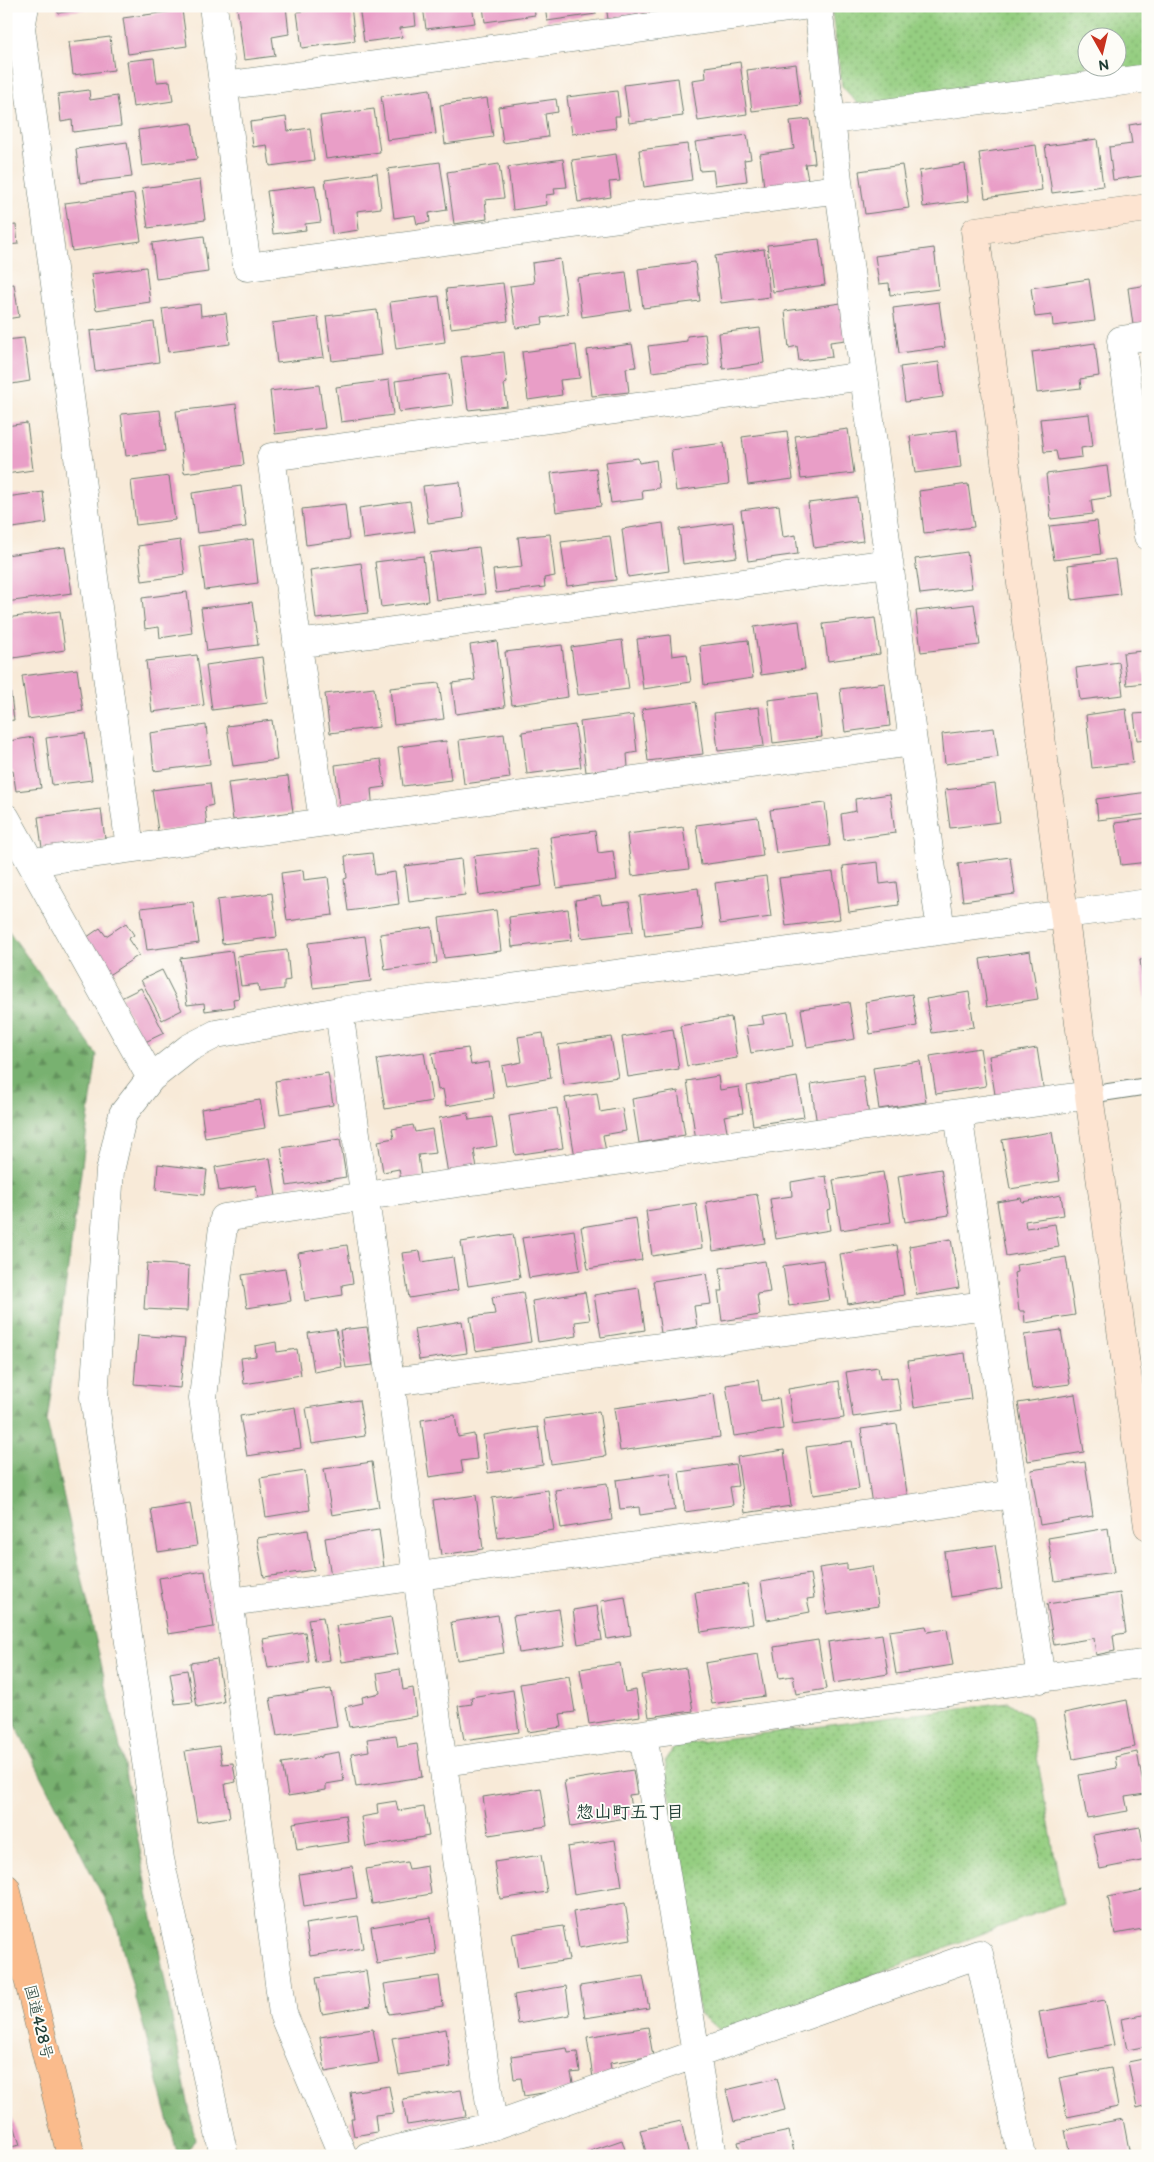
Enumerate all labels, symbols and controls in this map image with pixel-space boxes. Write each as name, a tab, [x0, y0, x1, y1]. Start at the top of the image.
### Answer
north arrow	[1076, 28, 1126, 78]
text: N	[1097, 55, 1110, 74]
district label: 惣山町五丁目	[576, 1802, 684, 1823]
street label: 国道428号	[20, 1983, 56, 2061]

